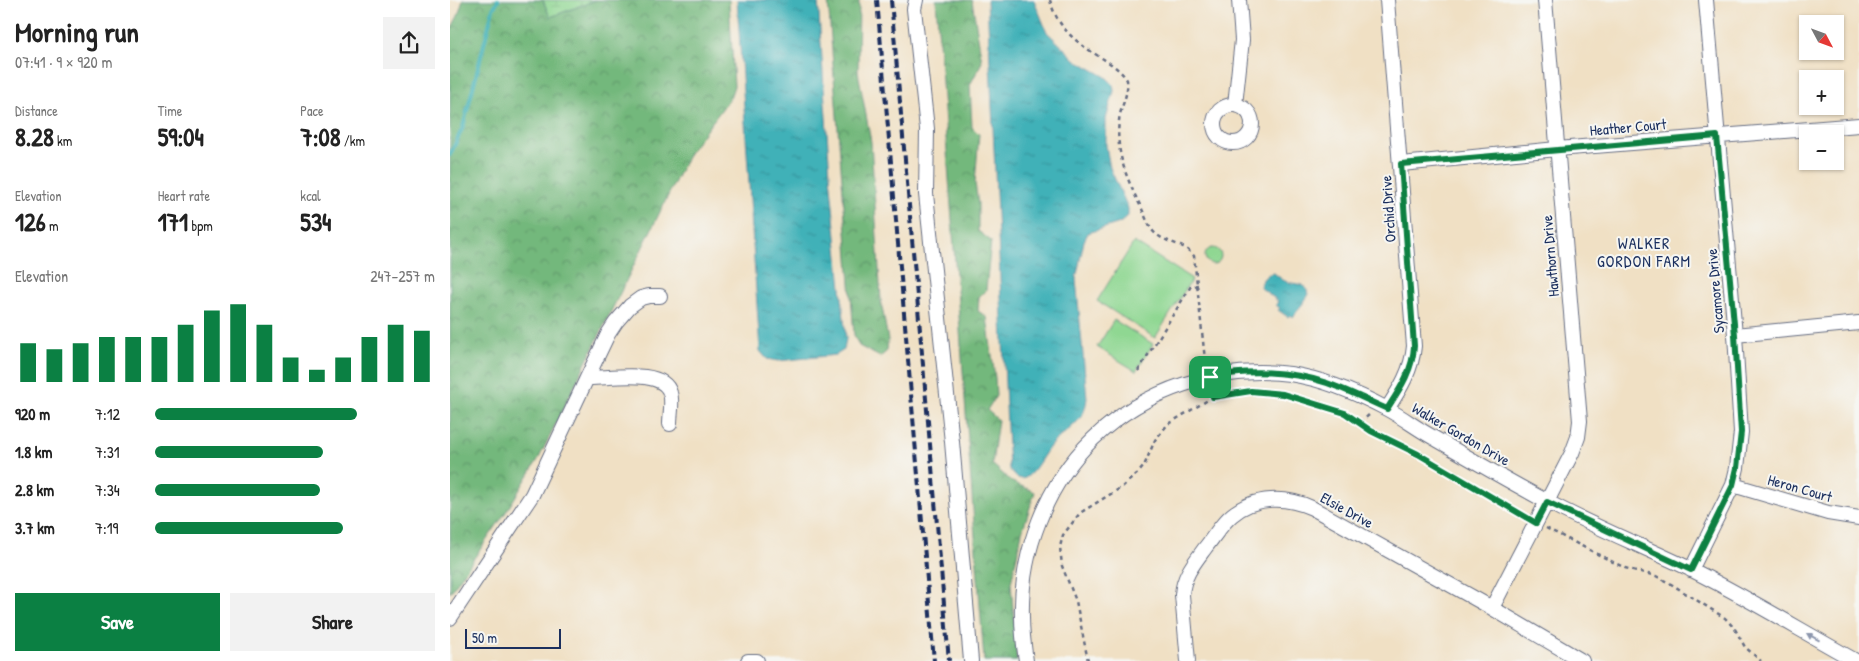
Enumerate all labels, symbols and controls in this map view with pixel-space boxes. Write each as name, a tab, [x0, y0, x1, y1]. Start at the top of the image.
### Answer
text: Morning run	[15, 13, 139, 51]
north arrow	[1799, 15, 1844, 60]
map controls	[1799, 15, 1844, 170]
button: share	[383, 17, 435, 69]
text: 07:41 · 9 × 920 m	[15, 51, 112, 73]
button: +	[1799, 70, 1844, 115]
text: Distance	[15, 101, 58, 120]
text: Time	[158, 101, 182, 120]
text: Pace	[300, 101, 324, 120]
street label: Heather Court	[1589, 113, 1668, 141]
text: 8.28	[15, 120, 54, 154]
text: 59:04	[158, 120, 204, 154]
text: 7:08	[300, 120, 341, 154]
button: −	[1799, 125, 1844, 170]
text: km	[54, 131, 72, 150]
text: /km	[341, 131, 365, 150]
street label: Orchid Drive	[1375, 175, 1401, 243]
text: Elevation	[15, 186, 62, 205]
text: Heart rate	[158, 186, 210, 205]
text: kcal	[300, 186, 321, 205]
text: 126	[15, 205, 46, 239]
text: 171	[158, 205, 188, 239]
text: 534	[300, 205, 331, 239]
street label: Hawthorn Drive	[1536, 214, 1564, 298]
text: m	[46, 216, 59, 235]
text: bpm	[188, 216, 213, 235]
district label: WALKER GORDON FARM	[1597, 232, 1691, 272]
street label: Sycamore Drive	[1701, 248, 1729, 334]
text: Elevation	[15, 265, 68, 287]
text: 247–257 m	[370, 265, 435, 287]
pin	[1189, 356, 1231, 398]
icon: arrive	[1196, 363, 1224, 391]
street label: Walker Gordon Drive	[1408, 397, 1514, 471]
text: 920 m	[15, 403, 50, 425]
text: 7:12	[95, 403, 120, 425]
text: 1.8 km	[15, 441, 52, 463]
text: 7:31	[95, 441, 120, 463]
street label: Heron Court	[1765, 469, 1836, 507]
text: 2.8 km	[15, 479, 54, 501]
text: 7:34	[95, 479, 120, 501]
street label: Elsie Drive	[1317, 487, 1377, 533]
text: 3.7 km	[15, 517, 55, 539]
text: 7:19	[95, 517, 118, 539]
button: Save	[15, 593, 220, 651]
button: Share	[230, 593, 435, 651]
scale bar	[465, 626, 561, 649]
text: 50 m	[472, 628, 497, 647]
one-way arrow	[1806, 633, 1820, 642]

